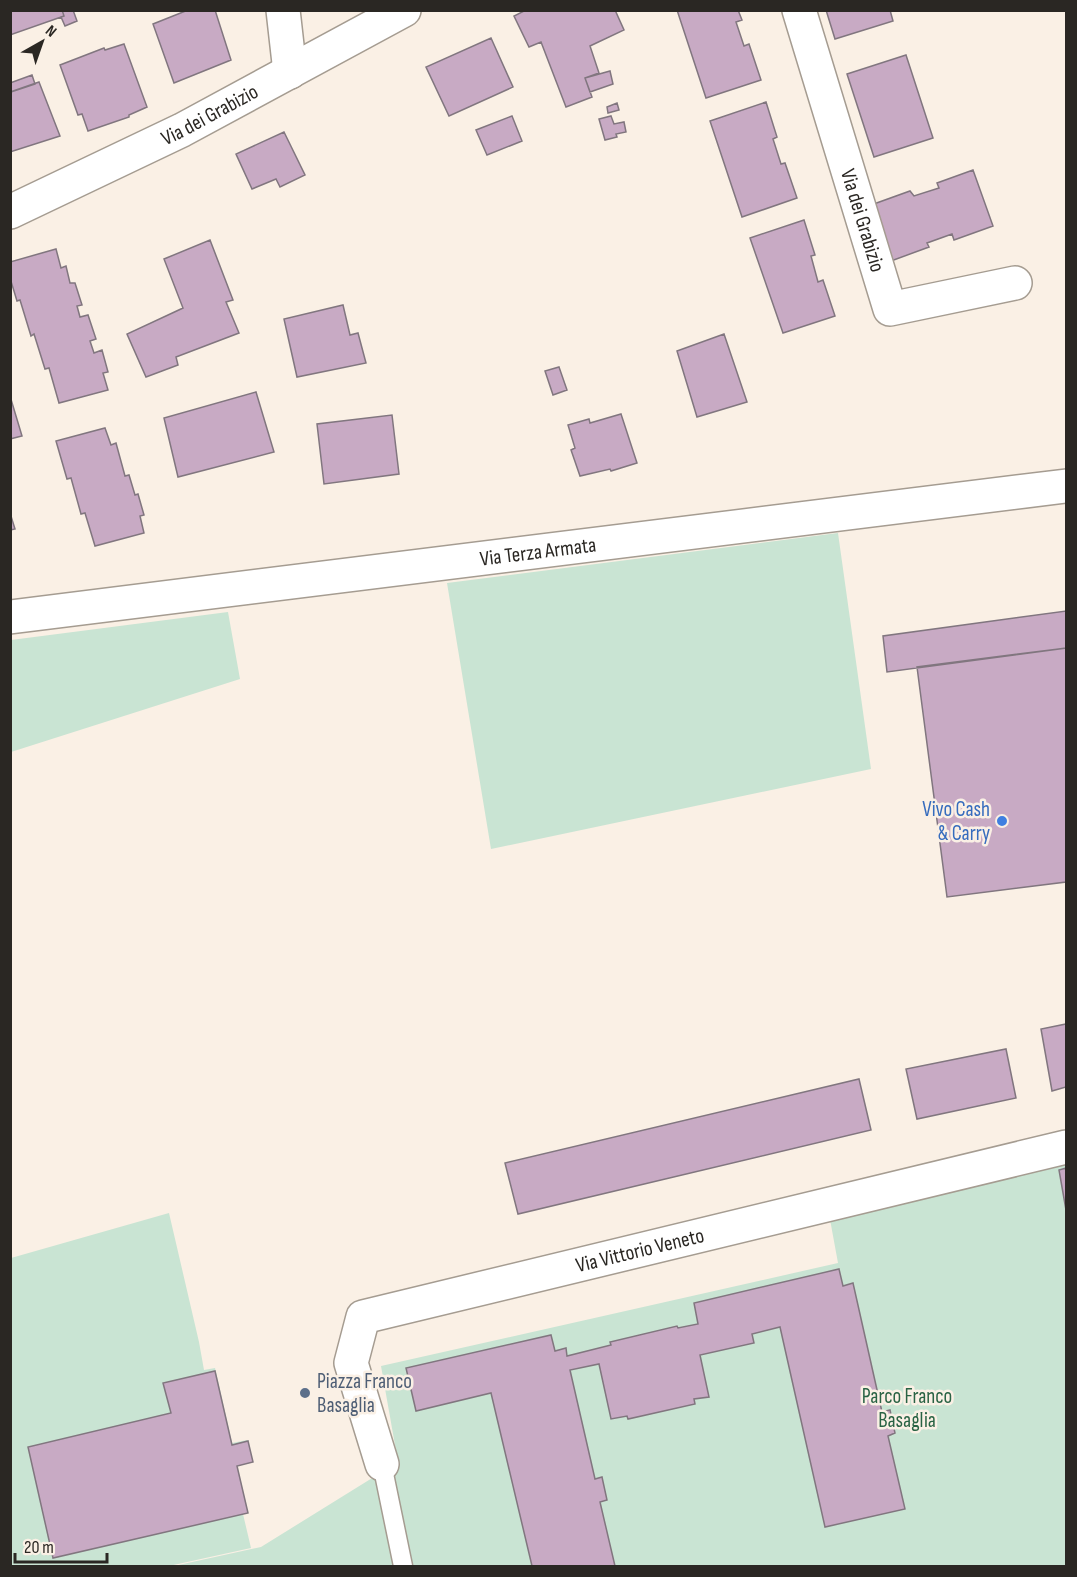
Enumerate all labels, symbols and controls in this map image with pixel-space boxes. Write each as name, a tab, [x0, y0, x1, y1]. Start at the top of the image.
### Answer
north arrow	[12, 12, 72, 72]
text: N	[41, 22, 60, 42]
street label: Via dei Grabizio	[157, 79, 262, 151]
street label: Via dei Grabizio	[836, 166, 891, 275]
street label: Via Terza Armata	[478, 532, 597, 571]
place label: Vivo Cash & Carry	[922, 797, 990, 846]
marker: Vivo Cash & Carry	[995, 814, 1009, 828]
street label: Via Vittorio Veneto	[573, 1222, 707, 1278]
place label: Piazza Franco Basaglia	[317, 1369, 412, 1418]
park label: Parco Franco Basaglia	[862, 1384, 952, 1433]
marker: Piazza Franco Basaglia	[298, 1386, 312, 1400]
scale bar	[15, 1526, 106, 1564]
text: 20 m	[24, 1537, 54, 1558]

